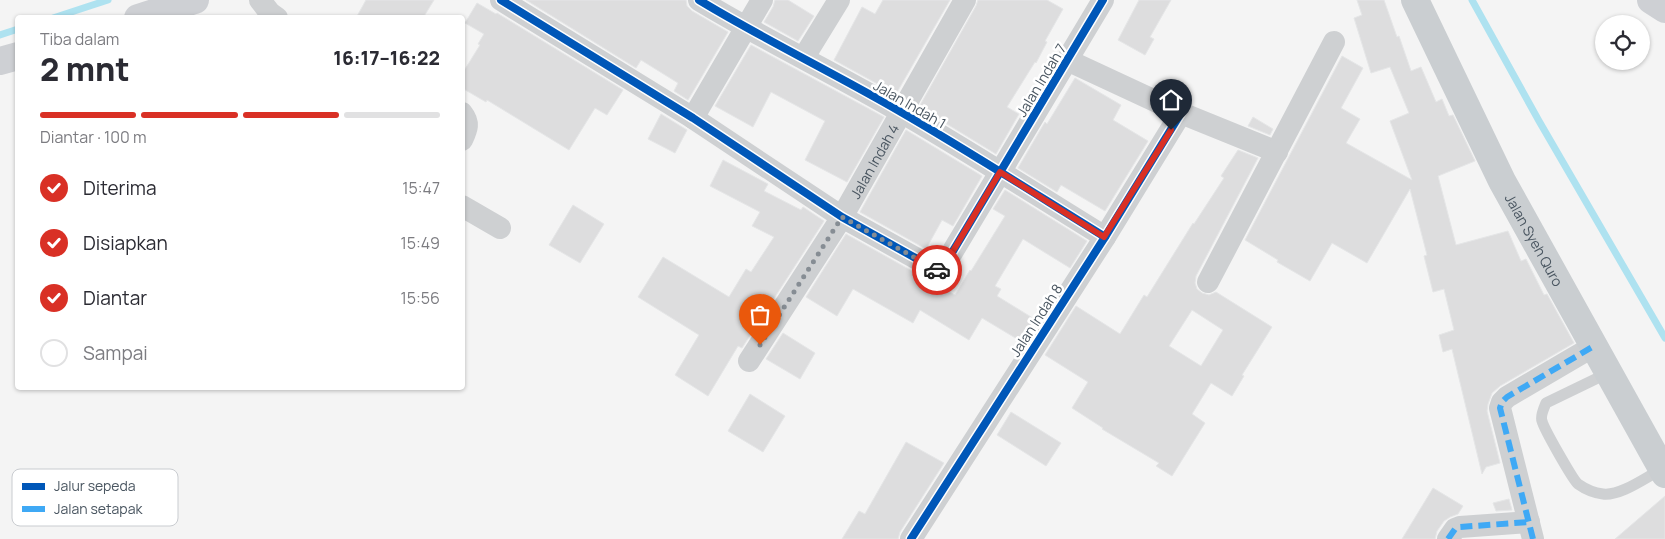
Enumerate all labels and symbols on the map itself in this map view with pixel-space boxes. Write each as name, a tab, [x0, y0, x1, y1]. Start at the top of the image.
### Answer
street label: Jalan Indah 7	[1012, 40, 1070, 120]
street label: Jalan Indah 1	[870, 76, 950, 132]
pin	[1150, 79, 1192, 130]
street label: Jalan Indah 4	[845, 120, 903, 202]
street label: Jalan Syeh Quro	[1501, 190, 1568, 289]
courier	[912, 245, 962, 295]
street label: Jalan Indah 8	[1005, 280, 1067, 360]
pin	[739, 294, 781, 345]
legend	[12, 469, 178, 526]
text: Jalur sepeda	[54, 476, 136, 495]
text: Jalan setapak	[54, 499, 143, 518]

